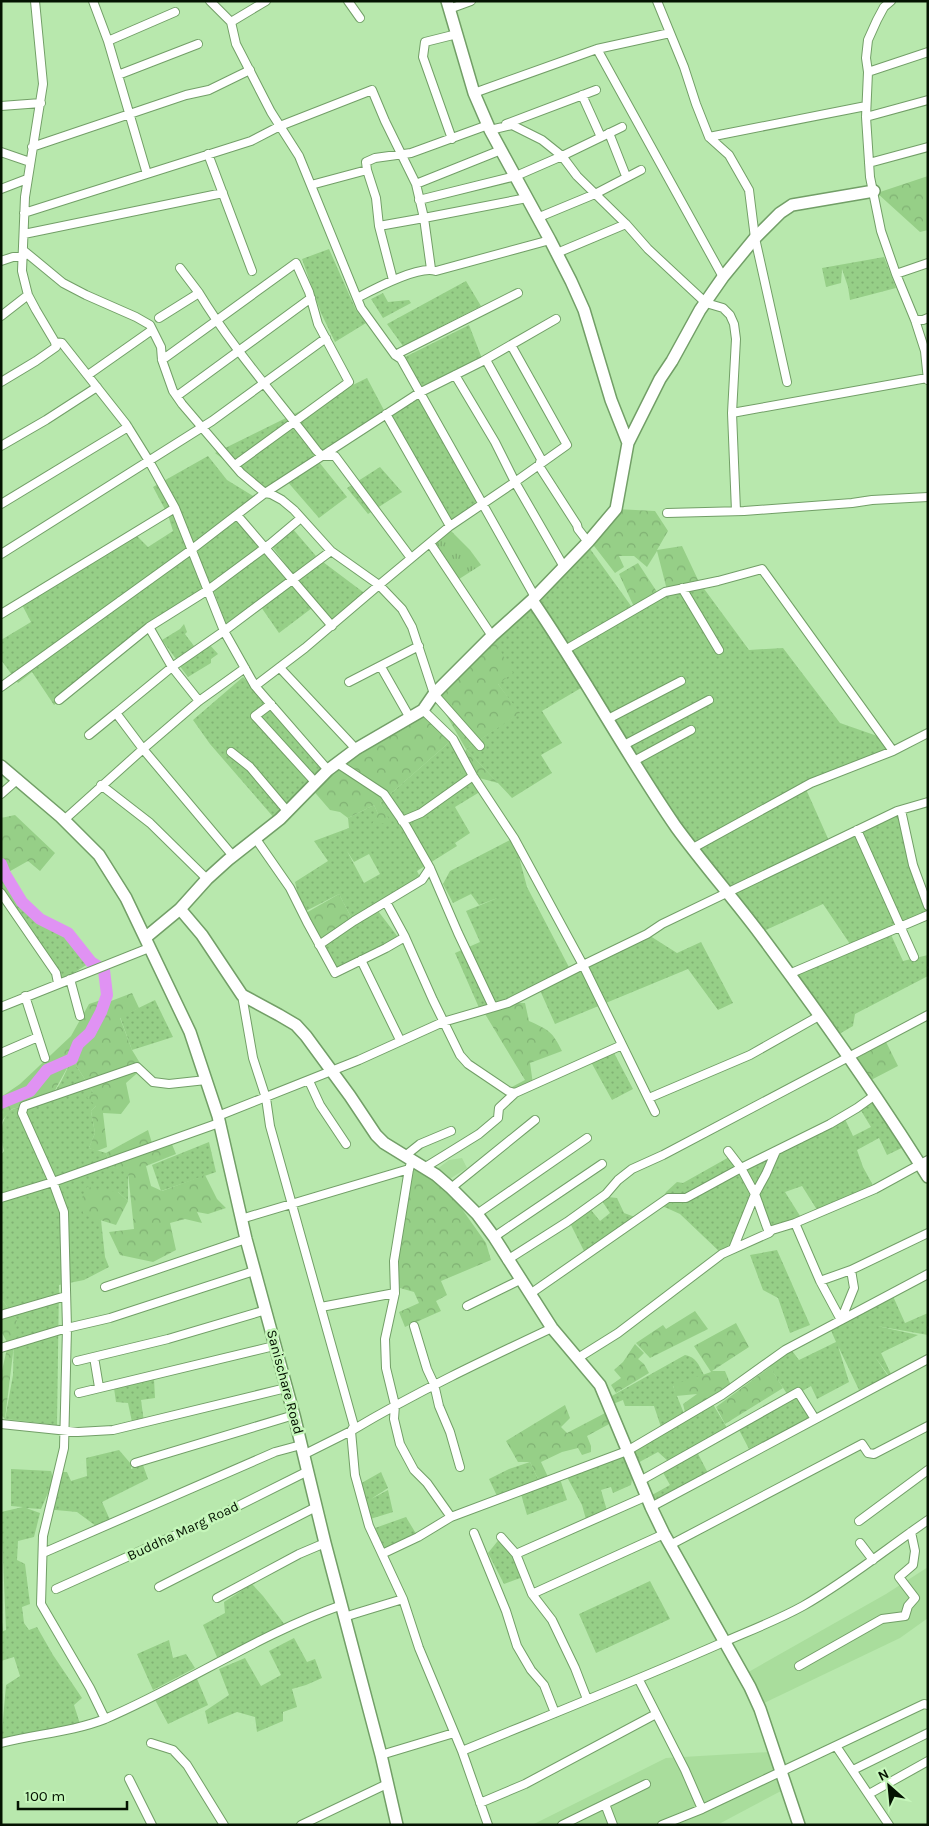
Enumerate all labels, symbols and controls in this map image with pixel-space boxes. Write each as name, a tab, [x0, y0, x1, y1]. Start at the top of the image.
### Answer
street label: Sanischare Road	[263, 1328, 307, 1436]
street label: Buddha Marg Road	[125, 1498, 241, 1564]
north arrow	[864, 1761, 914, 1811]
text: N	[875, 1765, 892, 1785]
scale bar	[18, 1778, 126, 1810]
text: 100 m	[25, 1787, 65, 1805]

